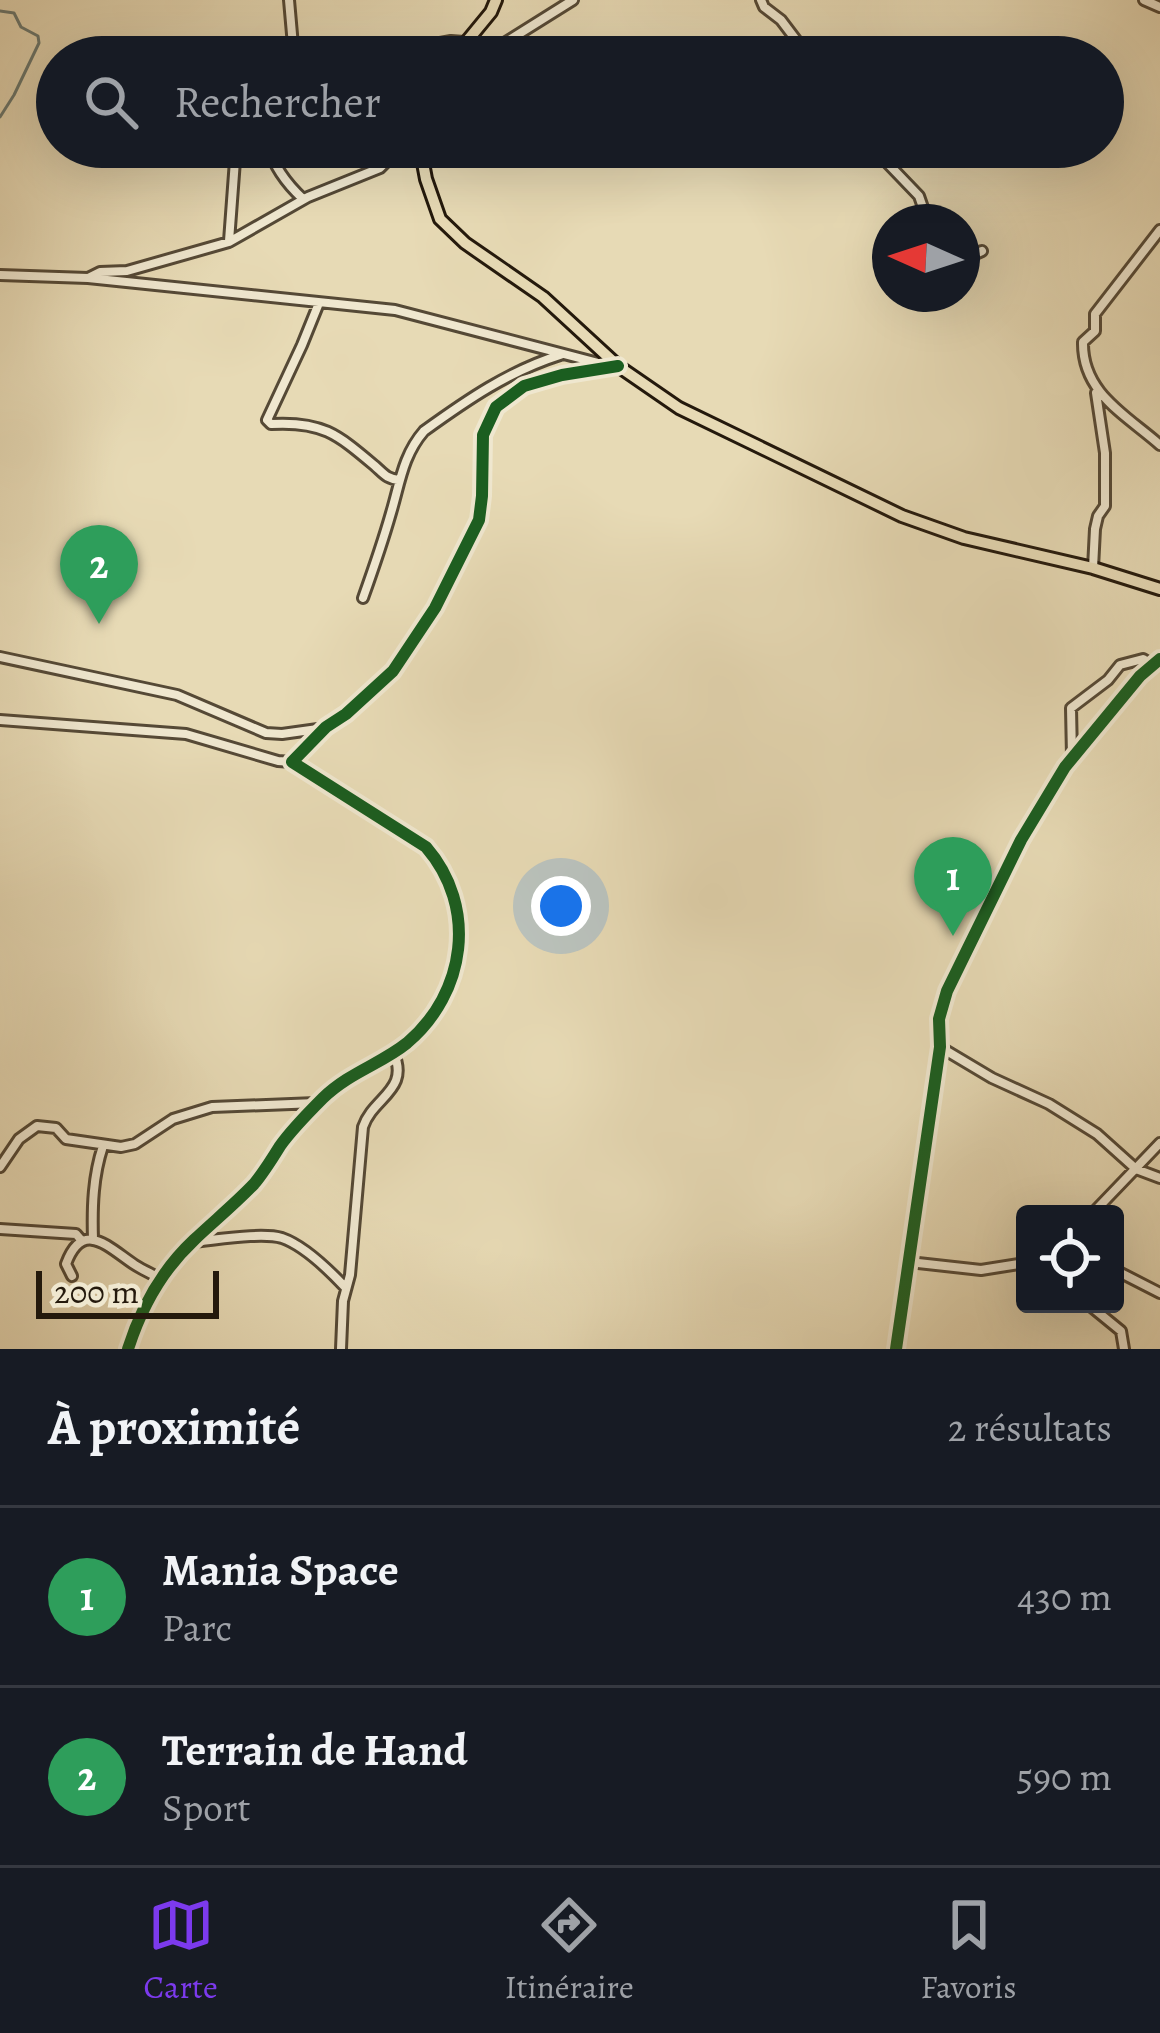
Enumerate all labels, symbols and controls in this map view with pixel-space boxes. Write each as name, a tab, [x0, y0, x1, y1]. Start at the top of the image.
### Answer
search box	[36, 36, 1124, 168]
icon: search	[78, 69, 144, 135]
text: Rechercher	[174, 71, 381, 133]
north arrow	[872, 204, 980, 312]
pin: 2	[60, 525, 138, 624]
pin: 1	[914, 837, 992, 936]
your location	[531, 876, 591, 936]
map controls	[1016, 1205, 1124, 1313]
button: locate	[1016, 1205, 1124, 1313]
scale bar	[36, 1265, 219, 1318]
text: 200 m	[54, 1269, 139, 1314]
text: À proximité	[48, 1392, 300, 1462]
text: 2 résultats	[948, 1401, 1112, 1454]
text: Mania Space	[162, 1539, 399, 1601]
text: 1	[80, 1570, 94, 1623]
text: 430 m	[1017, 1570, 1112, 1623]
text: Parc	[162, 1601, 232, 1654]
text: Terrain de Hand	[162, 1719, 468, 1781]
text: 2	[78, 1750, 96, 1803]
text: 590 m	[1017, 1750, 1112, 1803]
text: Sport	[162, 1781, 251, 1834]
tab: Carte	[143, 1892, 218, 2009]
tab: Itinéraire	[505, 1892, 634, 2009]
tab: Favoris	[921, 1892, 1017, 2009]

